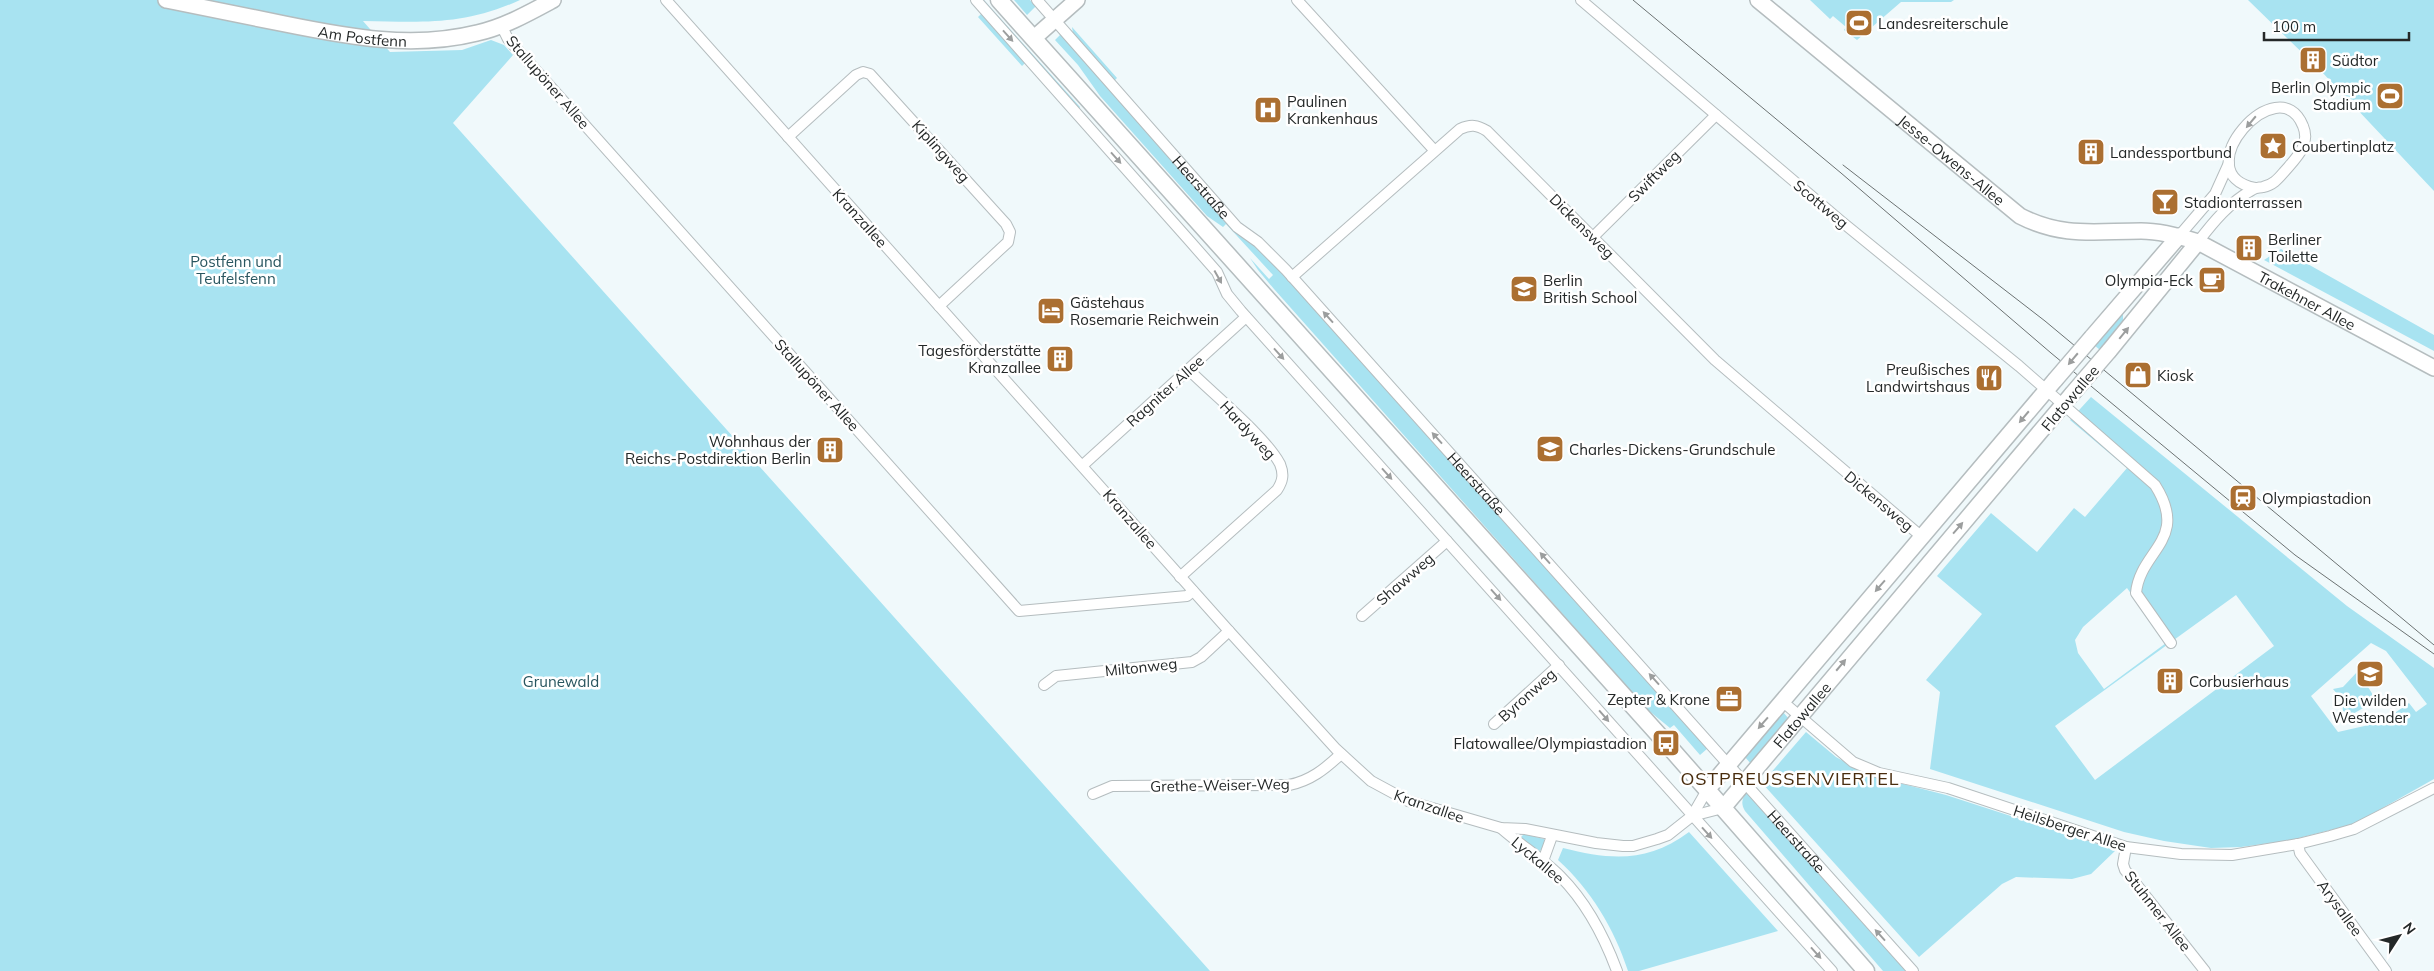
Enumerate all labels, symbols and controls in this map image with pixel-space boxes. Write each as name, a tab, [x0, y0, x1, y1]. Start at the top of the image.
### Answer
sports icon: Landesreiterschule	[1844, 8, 1874, 38]
scale bar	[2264, 10, 2409, 42]
place label: Landesreiterschule	[1878, 14, 2008, 33]
text: 100 m	[2272, 17, 2316, 36]
street label: Am Postfenn	[317, 21, 407, 50]
one-way arrow	[1002, 30, 1014, 42]
street label: Stallupöner Allee	[502, 31, 594, 133]
building icon: Südtor	[2298, 45, 2328, 75]
place label: Südtor	[2332, 51, 2379, 70]
place label: Berlin Olympic Stadium	[2271, 78, 2371, 114]
sports icon: Berlin Olympic Stadium	[2375, 81, 2405, 111]
place label: Paulinen Krankenhaus	[1287, 92, 1378, 128]
hospital icon: Paulinen Krankenhaus	[1253, 95, 1283, 125]
street label: Jesse-Owens-Allee	[1895, 110, 2009, 209]
one-way arrow	[2245, 115, 2256, 128]
street label: Kiplingweg	[908, 116, 974, 186]
place icon: Coubertinplatz	[2258, 131, 2288, 161]
building icon: Landessportbund	[2076, 137, 2106, 167]
place label: Coubertinplatz	[2292, 137, 2394, 156]
place label: Landessportbund	[2110, 143, 2232, 162]
street label: Swiftweg	[1624, 146, 1684, 206]
one-way arrow	[1110, 151, 1122, 163]
street label: Heerstraße	[1169, 151, 1234, 222]
street label: Scottweg	[1790, 176, 1852, 232]
street label: Kranzallee	[829, 185, 891, 251]
bar icon: Stadionterrassen	[2150, 187, 2180, 217]
street label: Dickensweg	[1546, 190, 1618, 262]
place label: Stadionterrassen	[2184, 193, 2302, 212]
place label: Berliner Toilette	[2268, 230, 2322, 266]
building icon: Berliner Toilette	[2234, 233, 2264, 263]
park label: Postfenn und Teufelsfenn	[190, 252, 282, 288]
cafe icon: Olympia-Eck	[2197, 265, 2227, 295]
street label: Trakehner Allee	[2255, 266, 2359, 334]
one-way arrow	[1214, 271, 1223, 284]
place label: Berlin British School	[1543, 271, 1637, 307]
place label: Olympia-Eck	[2105, 271, 2193, 290]
school or university icon: Berlin British School	[1509, 274, 1539, 304]
place label: Gästehaus Rosemarie Reichwein	[1070, 293, 1219, 329]
hotel icon: Gästehaus Rosemarie Reichwein	[1036, 296, 1066, 326]
one-way arrow	[1322, 311, 1334, 323]
one-way arrow	[2118, 326, 2129, 339]
street label: Stallupöner Allee	[771, 335, 863, 435]
place label: Tagesförderstätte Kranzallee	[918, 341, 1041, 377]
building icon: Tagesförderstätte Kranzallee	[1045, 344, 1075, 374]
one-way arrow	[1273, 347, 1285, 359]
street label: Ragniter Allee	[1122, 351, 1208, 431]
one-way arrow	[2068, 352, 2079, 365]
place label: Preußisches Landwirtshaus	[1866, 360, 1970, 396]
shop icon: Kiosk	[2123, 360, 2153, 390]
street label: Flatowallee	[2037, 361, 2103, 435]
restaurant icon: Preußisches Landwirtshaus	[1974, 363, 2004, 393]
place label: Kiosk	[2157, 366, 2194, 385]
street label: Hardyweg	[1216, 397, 1280, 463]
one-way arrow	[2018, 411, 2030, 423]
one-way arrow	[1431, 431, 1442, 444]
place label: Wohnhaus der Reichs-Postdirektion Berlin	[625, 432, 812, 468]
school or university icon: Charles-Dickens-Grundschule	[1535, 434, 1565, 464]
building icon: Wohnhaus der Reichs-Postdirektion Berlin	[815, 435, 845, 465]
place label: Charles-Dickens-Grundschule	[1569, 440, 1776, 459]
street label: Heerstraße	[1444, 448, 1510, 519]
street label: Dickensweg	[1841, 467, 1917, 535]
one-way arrow	[1382, 468, 1393, 481]
station icon: Olympiastadion	[2228, 483, 2258, 513]
street label: Kranzallee	[1099, 485, 1161, 553]
place label: Olympiastadion	[2262, 489, 2371, 508]
one-way arrow	[1952, 523, 1964, 535]
street label: Shawweg	[1372, 549, 1438, 609]
one-way arrow	[1540, 552, 1551, 565]
one-way arrow	[1874, 580, 1885, 593]
one-way arrow	[1490, 589, 1502, 601]
street label: Miltonweg	[1104, 654, 1178, 680]
school or university icon: Die wilden Westender	[2355, 659, 2385, 689]
one-way arrow	[1835, 660, 1847, 672]
street label: Byronweg	[1494, 664, 1560, 726]
building icon: Corbusierhaus	[2155, 666, 2185, 696]
park label: Grunewald	[523, 672, 599, 691]
place label: Corbusierhaus	[2189, 672, 2289, 691]
one-way arrow	[1648, 673, 1659, 686]
street label: Flatowallee	[1769, 678, 1835, 751]
office icon: Zepter & Krone	[1714, 684, 1744, 714]
place label: Zepter & Krone	[1607, 690, 1710, 709]
place label: Die wilden Westender	[2332, 691, 2409, 727]
one-way arrow	[1599, 710, 1610, 723]
one-way arrow	[1757, 717, 1769, 729]
bus stop icon: Flatowallee/Olympiastadion	[1651, 728, 1681, 758]
place label: Flatowallee/Olympiastadion	[1453, 734, 1647, 753]
district label: OSTPREUSSENVIERTEL	[1680, 767, 1900, 790]
street label: Grethe-Weiser-Weg	[1150, 774, 1290, 796]
street label: Kranzallee	[1391, 785, 1467, 827]
street label: Heilsberger Allee	[2011, 801, 2129, 855]
street label: Heerstraße	[1764, 806, 1830, 876]
one-way arrow	[1702, 826, 1713, 839]
street label: Lyckallee	[1508, 832, 1568, 888]
street label: Stuhmer Allee	[2121, 867, 2195, 955]
street label: Arysallee	[2313, 876, 2367, 940]
north arrow	[2374, 911, 2424, 961]
text: N	[2399, 919, 2420, 938]
one-way arrow	[1875, 928, 1886, 941]
one-way arrow	[1810, 947, 1822, 959]

